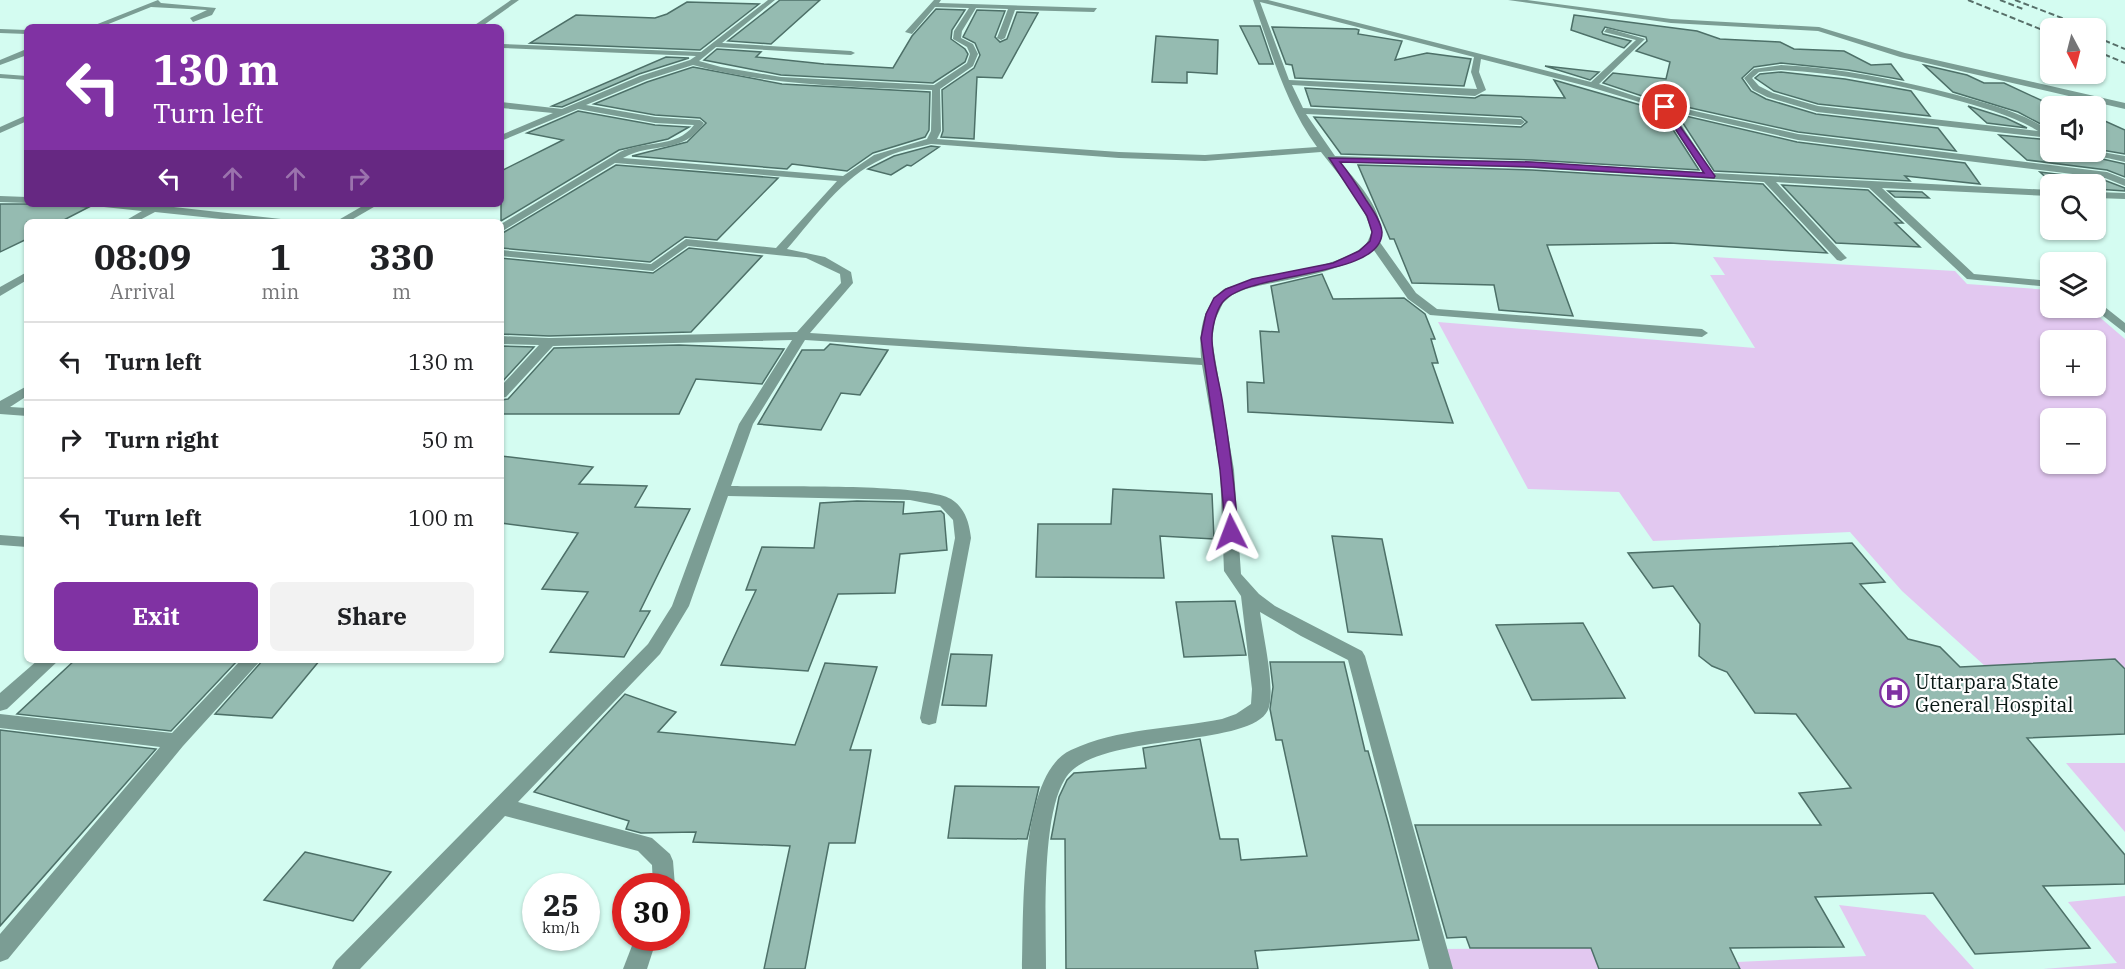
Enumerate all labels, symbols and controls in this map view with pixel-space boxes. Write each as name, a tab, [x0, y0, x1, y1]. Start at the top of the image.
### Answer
north arrow	[2040, 18, 2106, 84]
map controls	[2040, 18, 2106, 474]
text: 130 m	[153, 42, 279, 97]
icon: left	[54, 48, 132, 126]
pin	[1639, 81, 1690, 132]
icon: arrive	[1648, 90, 1681, 123]
text: Turn left	[153, 95, 264, 130]
button: sound	[2040, 96, 2106, 162]
icon: left	[153, 162, 186, 195]
icon: ahead	[216, 162, 249, 195]
icon: ahead	[279, 162, 312, 195]
icon: right	[342, 162, 375, 195]
button: search	[2040, 174, 2106, 240]
text: 08:09	[94, 233, 191, 280]
text: 1	[269, 233, 291, 280]
text: 330	[369, 233, 434, 280]
button: layers	[2040, 252, 2106, 318]
text: Arrival	[110, 278, 175, 305]
text: min	[261, 278, 299, 305]
text: m	[392, 278, 411, 305]
button: +	[2040, 330, 2106, 396]
icon: left	[54, 345, 87, 378]
text: Turn left	[105, 347, 201, 376]
text: 130 m	[408, 347, 474, 376]
button: −	[2040, 408, 2106, 474]
icon: right	[54, 423, 87, 456]
text: Turn right	[105, 425, 219, 454]
text: 50 m	[422, 425, 474, 454]
position arrow	[1199, 500, 1263, 564]
icon: left	[54, 501, 87, 534]
text: Turn left	[105, 503, 201, 532]
text: 100 m	[408, 503, 474, 532]
button: Exit	[54, 582, 258, 651]
button: Share	[270, 582, 474, 651]
place label: Uttarpara State General Hospital	[1915, 668, 2073, 718]
hospital icon: Uttarpara State General Hospital	[1878, 677, 1910, 709]
speed limit sign: 30	[612, 873, 690, 951]
text: 25	[543, 885, 579, 924]
text: km/h	[542, 918, 580, 937]

